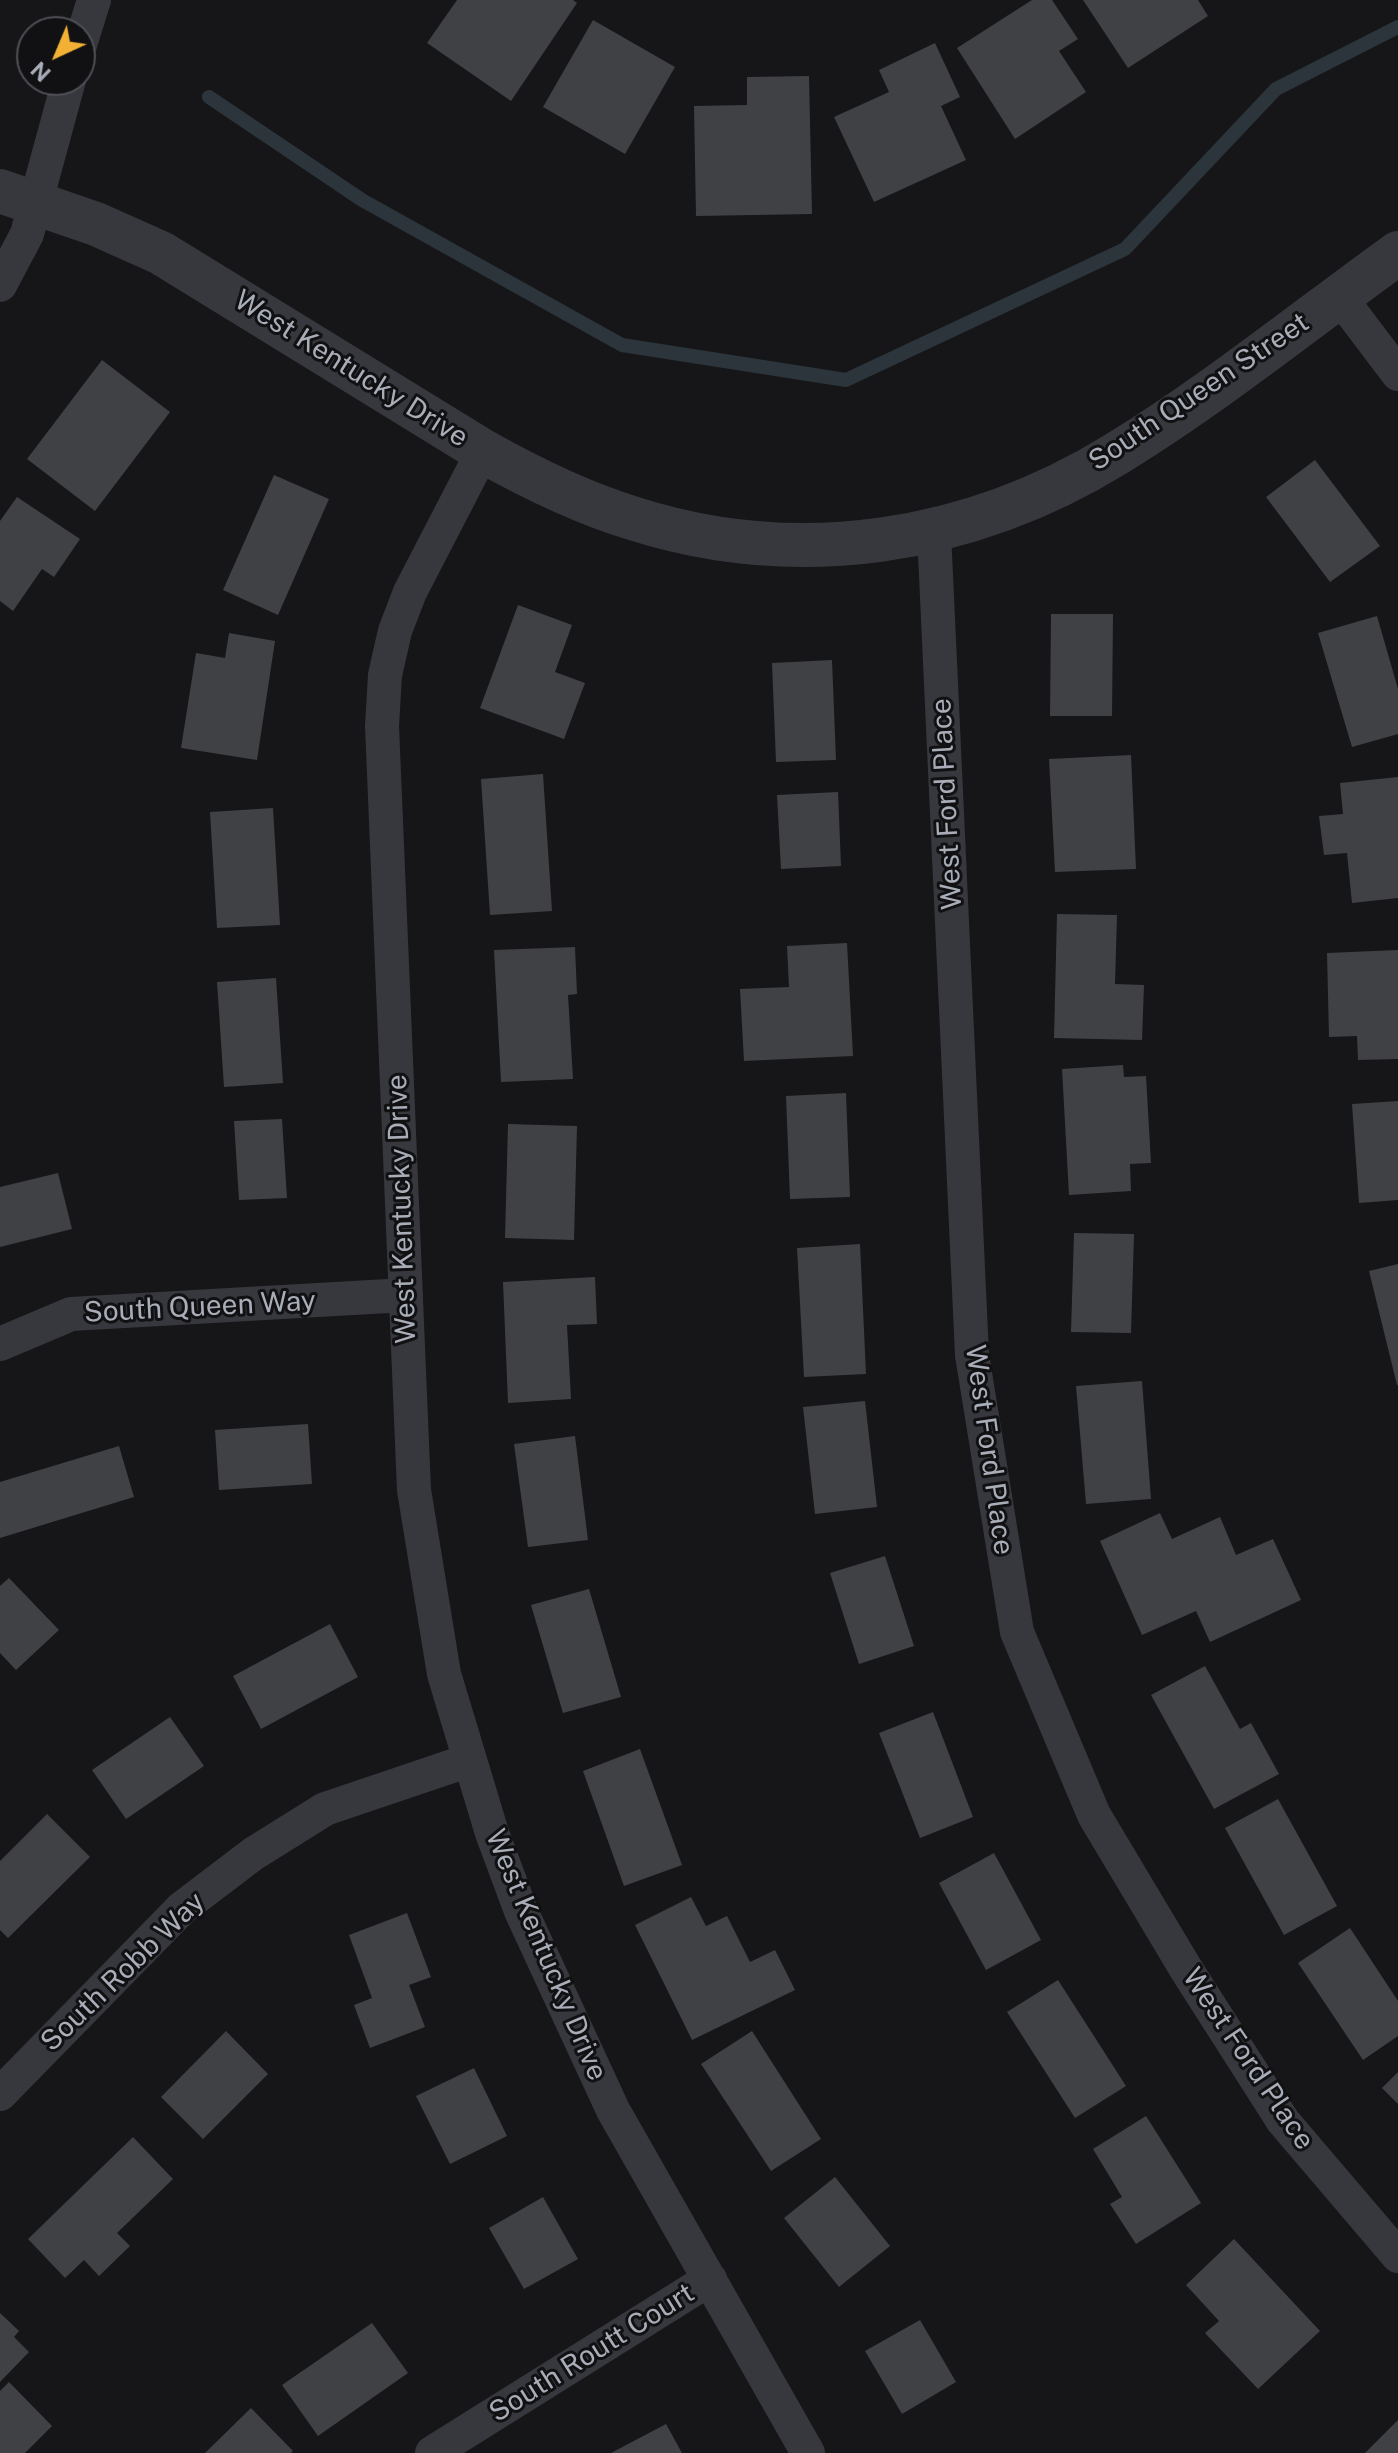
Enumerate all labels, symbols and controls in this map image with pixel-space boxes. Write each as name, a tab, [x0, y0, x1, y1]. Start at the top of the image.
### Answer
north arrow	[16, 16, 96, 96]
text: N	[25, 56, 56, 87]
street label: West Kentucky Drive	[228, 283, 474, 455]
street label: South Queen Street	[1083, 306, 1315, 478]
street label: West Ford Place	[925, 697, 969, 911]
street label: West Kentucky Drive	[381, 1074, 423, 1344]
street label: South Queen Way	[83, 1284, 317, 1330]
street label: West Ford Place	[958, 1343, 1020, 1557]
street label: West Kentucky Drive	[478, 1824, 614, 2086]
street label: South Robb Way	[34, 1885, 212, 2059]
street label: West Ford Place	[1175, 1962, 1321, 2156]
street label: South Routt Court	[483, 2276, 701, 2430]

